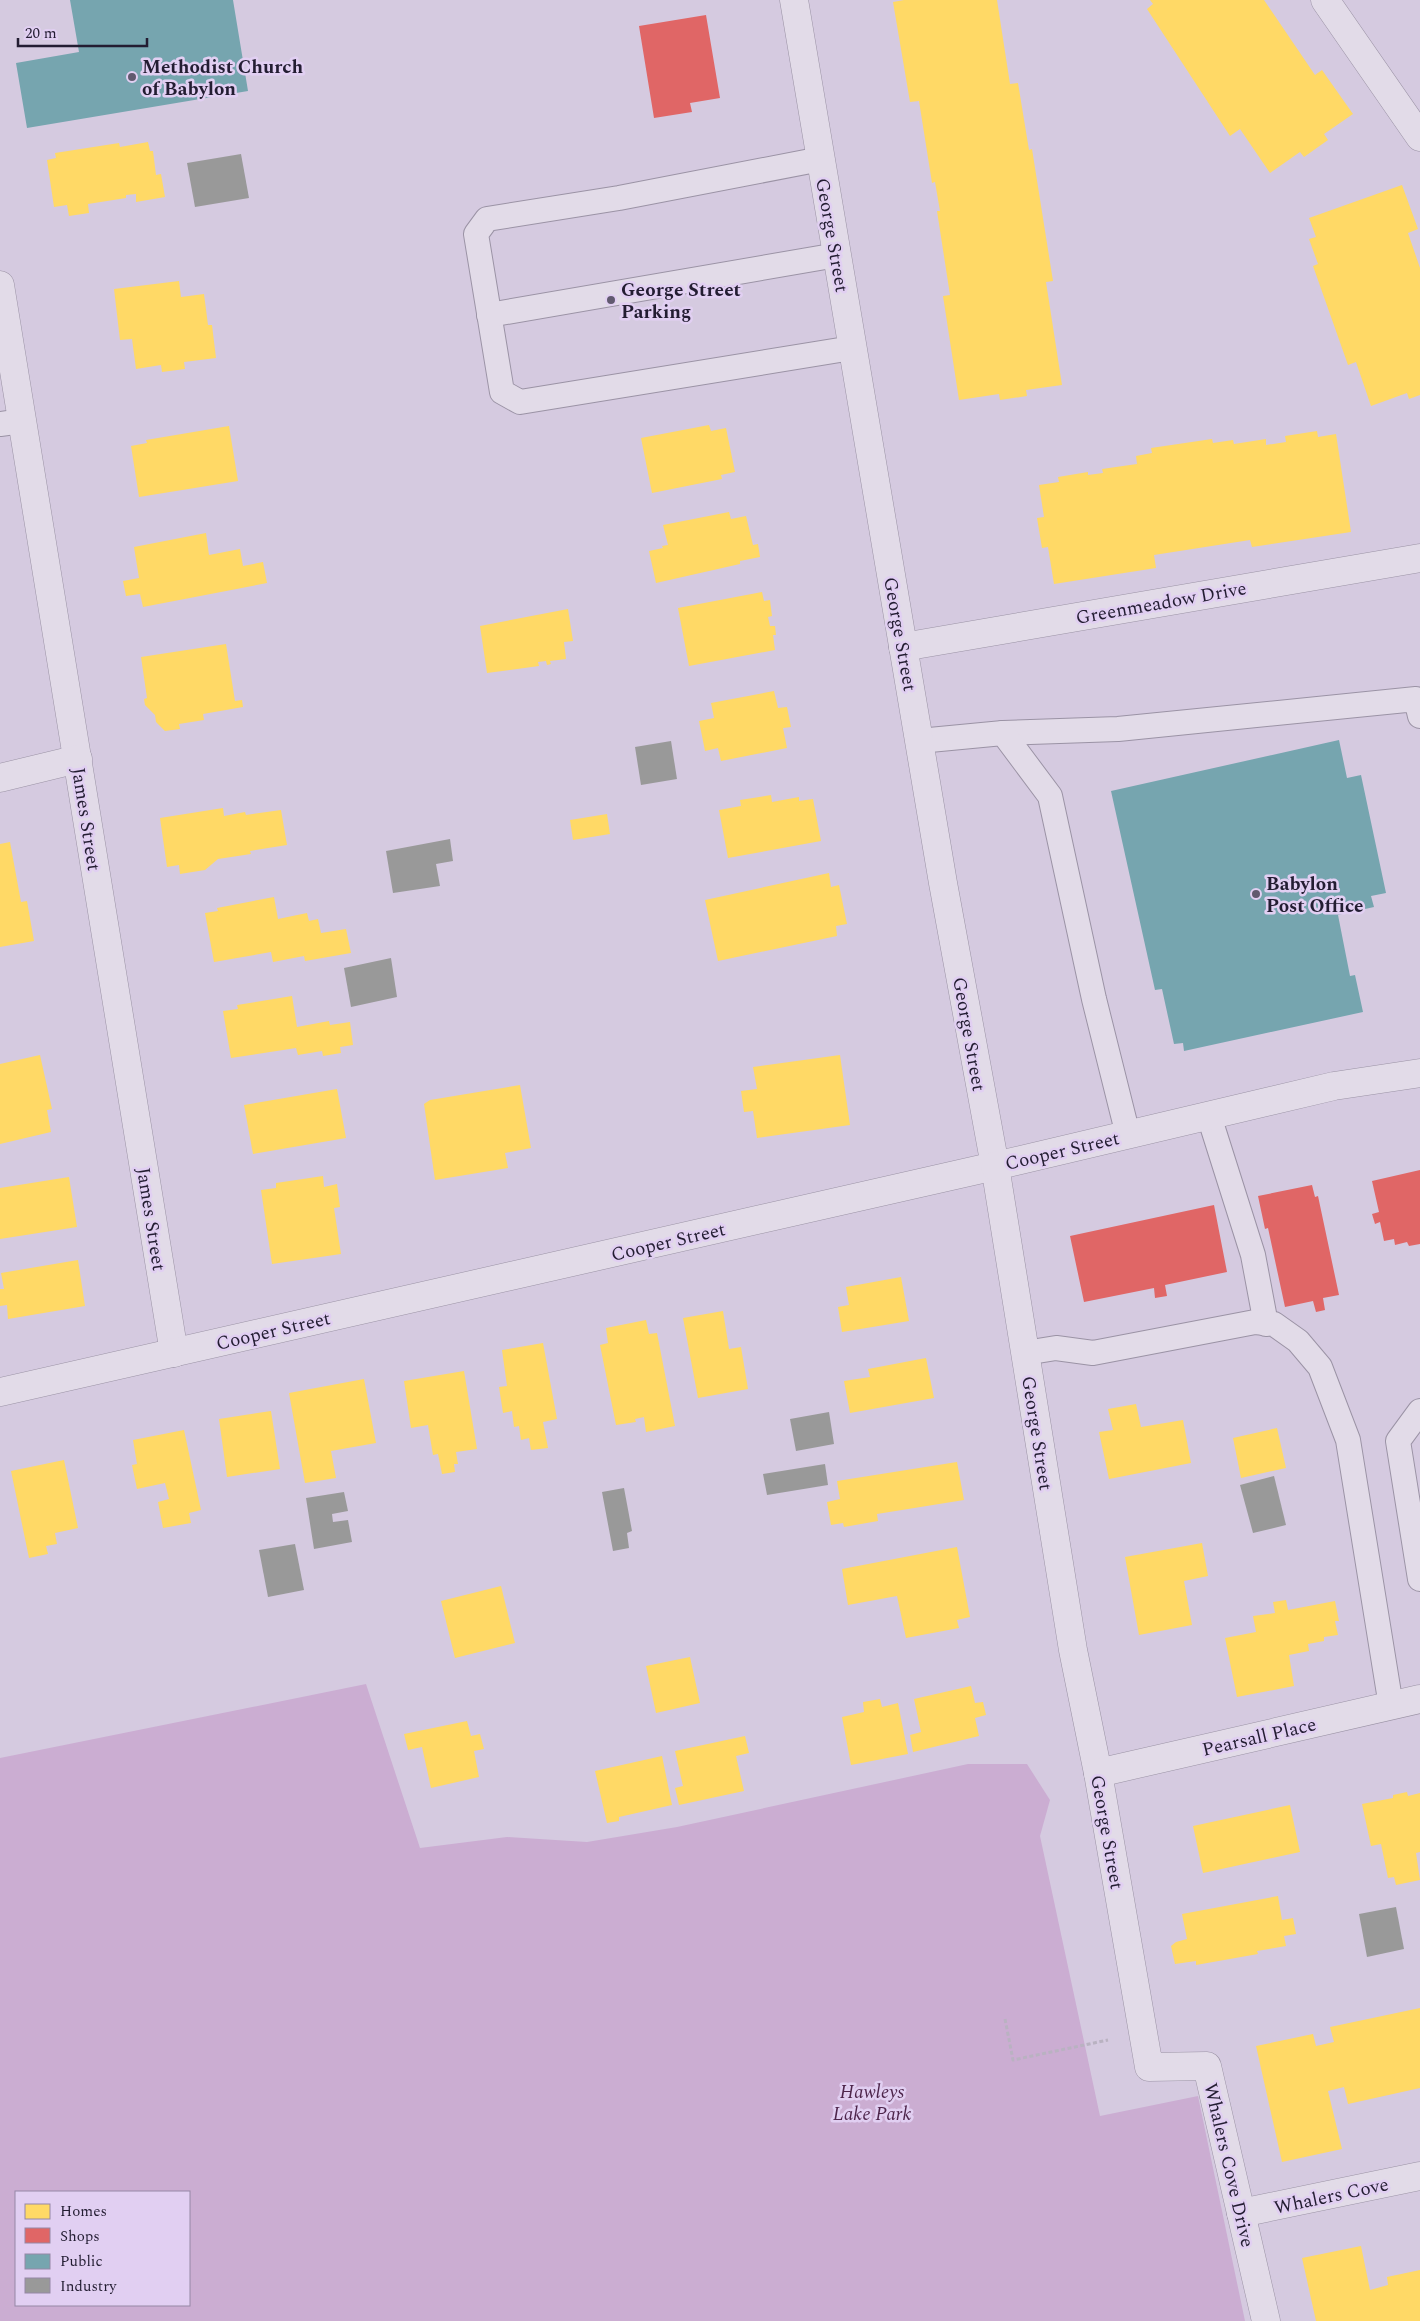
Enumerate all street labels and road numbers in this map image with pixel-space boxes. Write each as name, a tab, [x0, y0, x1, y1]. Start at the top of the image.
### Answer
street label: George Street	[807, 176, 856, 295]
street label: Greenmeadow Drive	[1074, 574, 1249, 633]
street label: George Street	[875, 575, 924, 694]
street label: James Street	[63, 765, 108, 873]
street label: George Street	[944, 975, 993, 1094]
street label: Cooper Street	[1002, 1124, 1123, 1179]
street label: James Street	[128, 1165, 173, 1273]
street label: Cooper Street	[608, 1215, 729, 1270]
street label: Cooper Street	[213, 1304, 334, 1359]
street label: George Street	[1013, 1374, 1060, 1493]
street label: Pearsall Place	[1199, 1710, 1319, 1765]
street label: George Street	[1082, 1773, 1131, 1892]
street label: Whalers Cove Drive	[1196, 2080, 1262, 2250]
street label: Whalers Cove	[1271, 2170, 1391, 2223]

